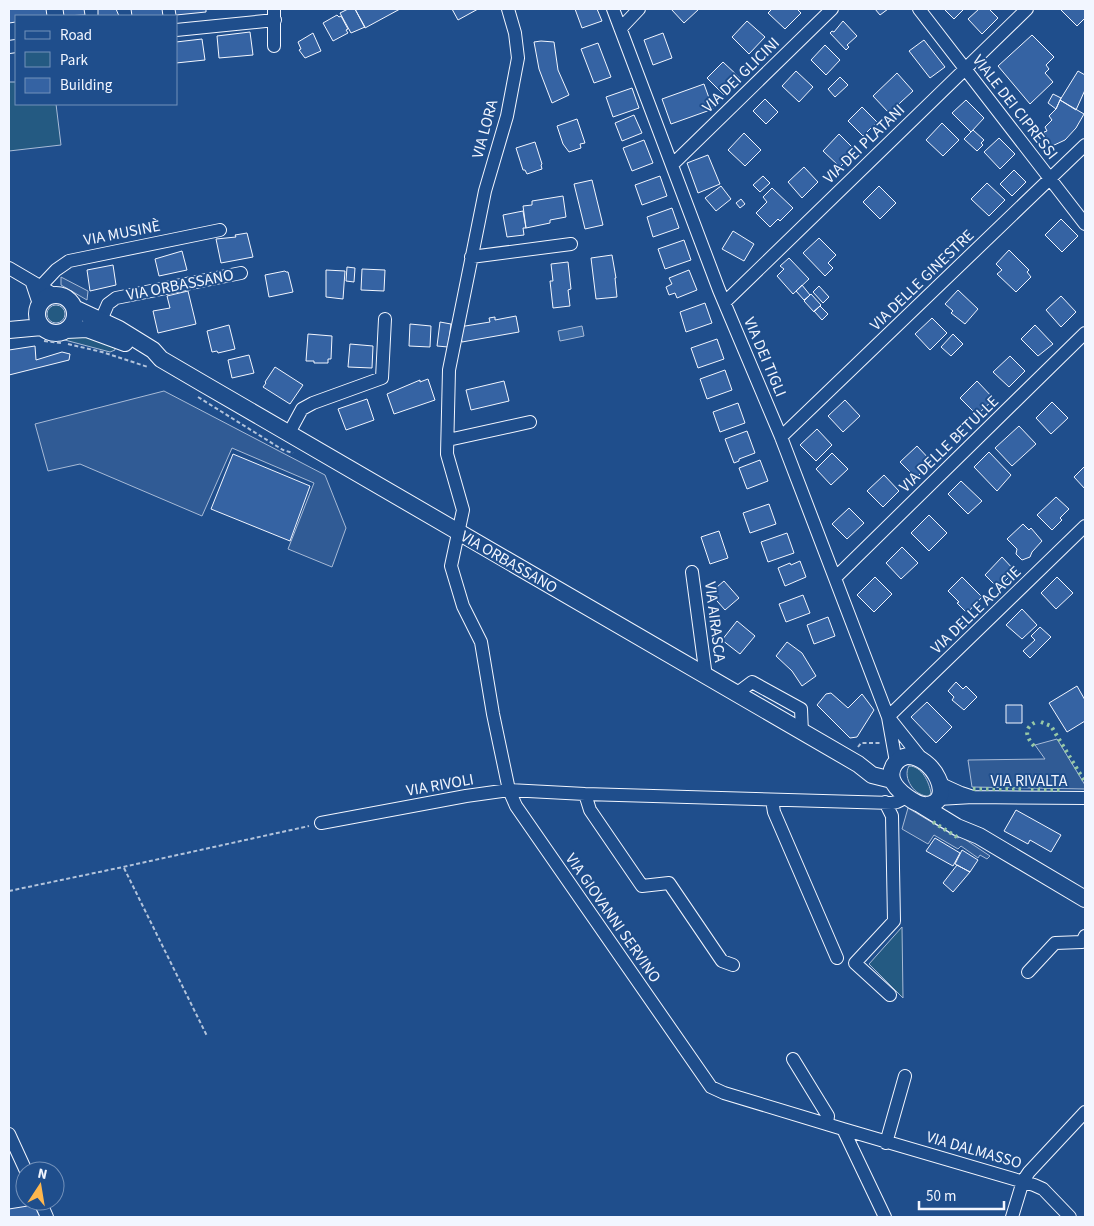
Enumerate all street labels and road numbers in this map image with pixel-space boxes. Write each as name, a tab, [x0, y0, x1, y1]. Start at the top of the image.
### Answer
street label: VIA DEI GLICINI	[697, 32, 785, 118]
street label: VIALE DEI CIPRESSI	[967, 50, 1063, 164]
street label: VIA LORA	[467, 97, 503, 161]
street label: VIA DEI PLATANI	[818, 99, 910, 189]
street label: VIA MUSINÈ	[82, 215, 162, 251]
street label: VIA DELLE GINESTRE	[865, 225, 979, 335]
street label: VIA ORBASSANO	[125, 264, 235, 306]
street label: VIA DEI TIGLI	[738, 314, 792, 400]
street label: VIA DELLE BETULLE	[894, 391, 1004, 497]
street label: VIA ORBASSANO	[456, 525, 562, 599]
street label: VIA DELLE ACACIE	[926, 561, 1026, 659]
street label: VIA AIRASCA	[699, 580, 731, 664]
street label: VIA RIVOLI	[404, 768, 476, 802]
street label: VIA RIVALTA	[991, 770, 1068, 792]
street label: VIA GIOVANNI SERVINO	[560, 849, 666, 987]
street label: VIA DALMASSO	[924, 1126, 1024, 1174]

